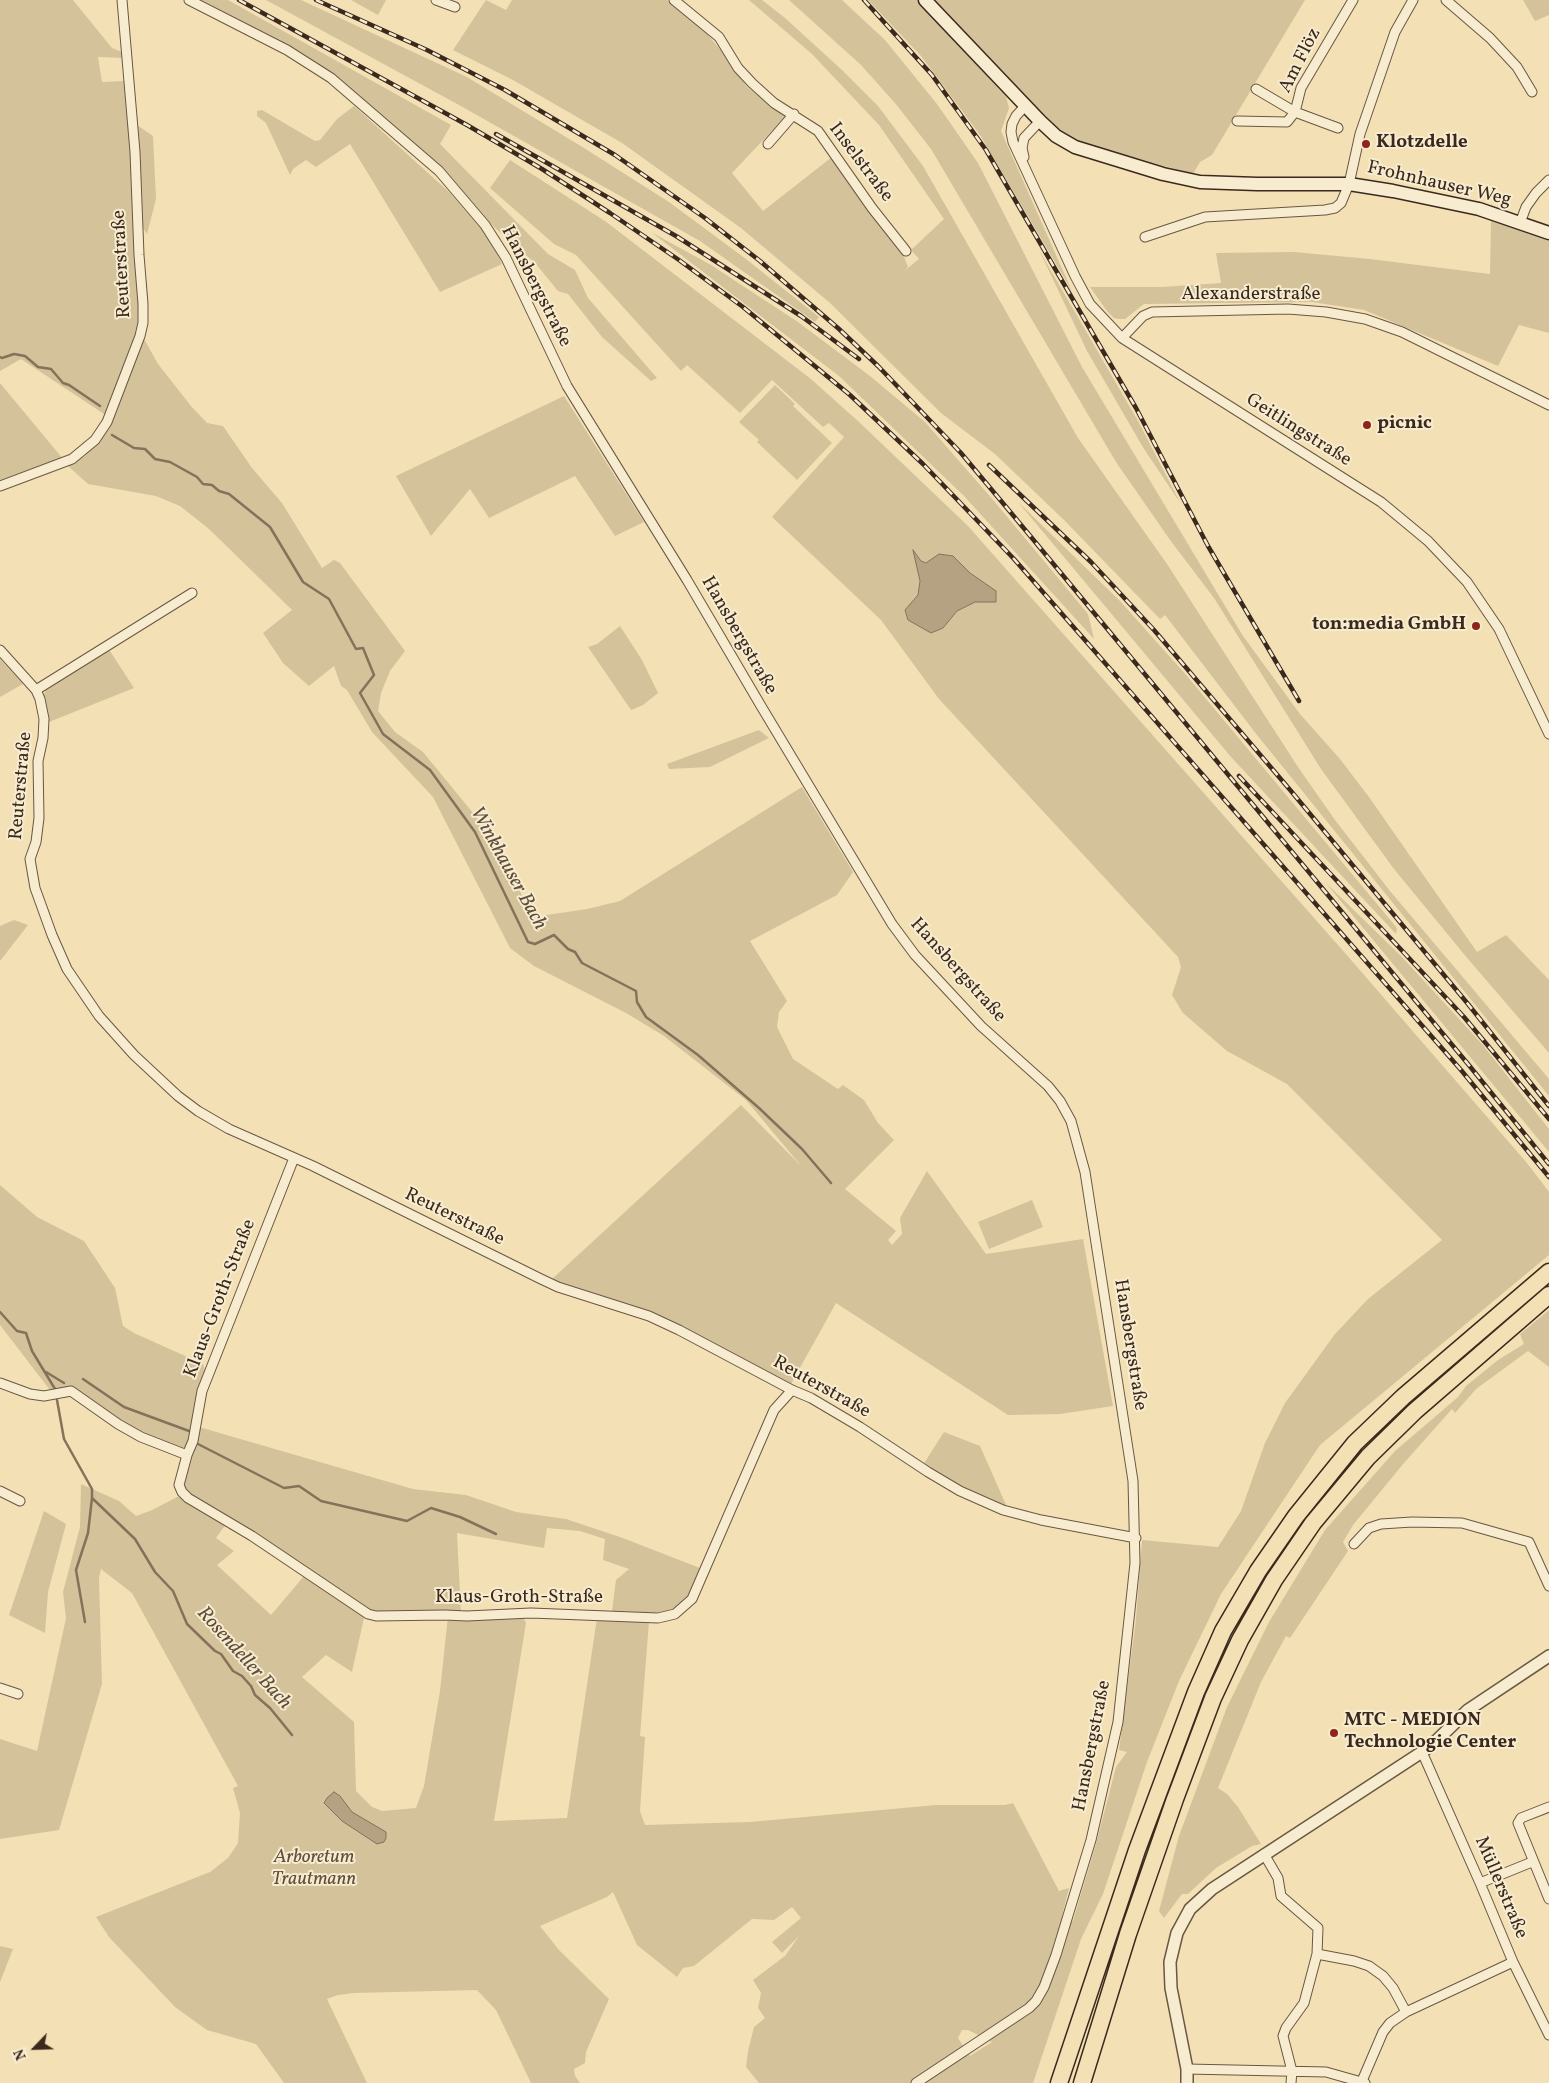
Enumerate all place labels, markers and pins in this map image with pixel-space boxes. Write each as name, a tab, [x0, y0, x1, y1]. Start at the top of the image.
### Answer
place label: Klotzdelle	[1376, 133, 1468, 155]
marker: Klotzdelle	[1360, 138, 1372, 150]
place label: picnic	[1377, 414, 1432, 436]
marker: picnic	[1361, 419, 1373, 431]
place label: ton:media GmbH	[1312, 615, 1466, 637]
marker: ton:media GmbH	[1470, 620, 1482, 632]
place label: MTC - MEDION Technologie Center	[1344, 1711, 1516, 1755]
marker: MTC - MEDION Technologie Center	[1328, 1727, 1340, 1739]

